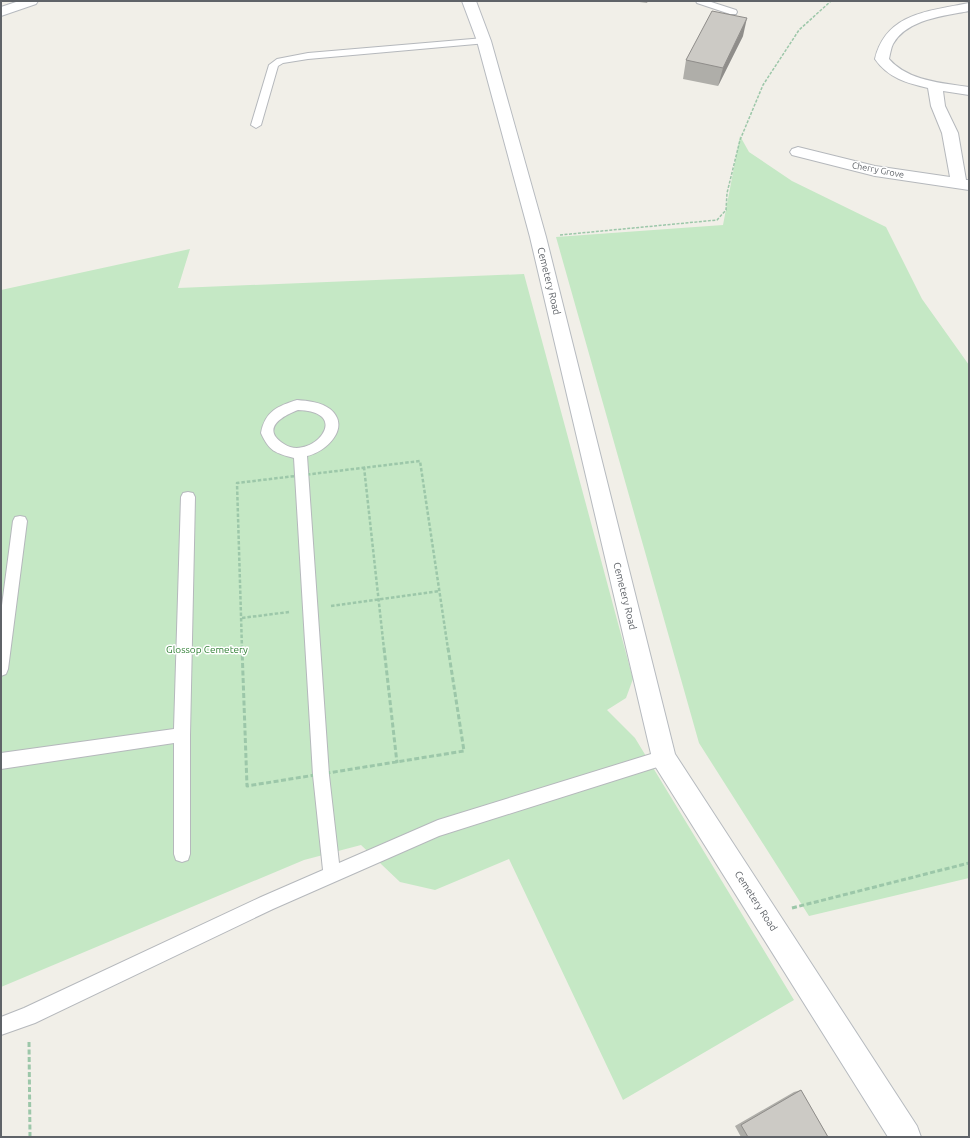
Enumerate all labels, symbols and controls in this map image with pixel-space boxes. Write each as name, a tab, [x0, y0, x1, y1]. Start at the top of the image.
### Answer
street label: Cherry Grove	[851, 160, 905, 180]
street label: Cemetery Road	[535, 246, 563, 316]
street label: Cemetery Road	[611, 561, 639, 631]
park label: Glossop Cemetery	[166, 644, 248, 655]
street label: Cemetery Road	[732, 869, 780, 933]

